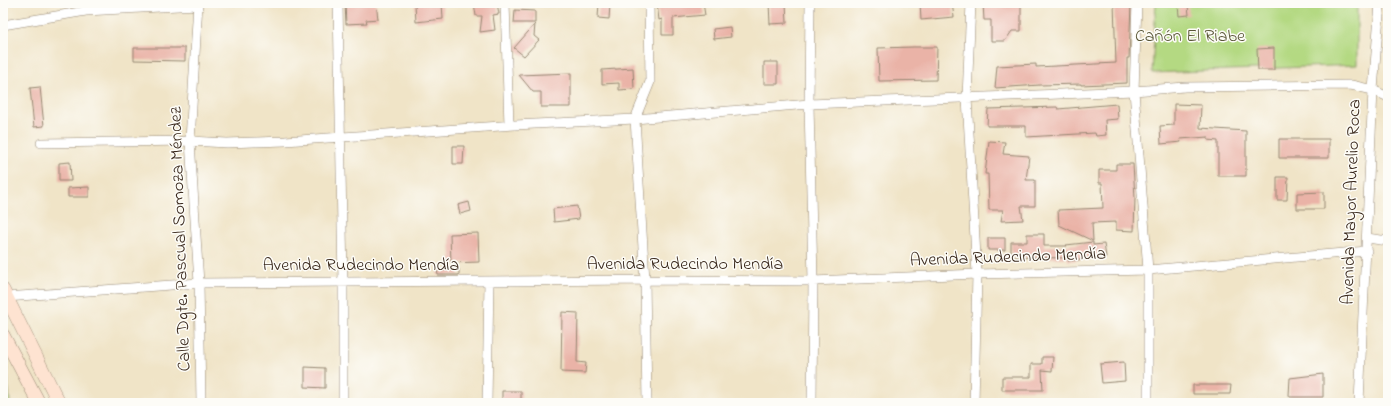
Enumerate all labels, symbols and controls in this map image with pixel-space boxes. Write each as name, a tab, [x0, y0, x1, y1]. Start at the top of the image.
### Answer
park label: Cañón El Riabe	[1135, 24, 1246, 50]
street label: Avenida Mayor Aurelio Roca	[1335, 99, 1369, 305]
street label: Calle Dgte. Pascual Somoza Méndez	[163, 106, 200, 372]
street label: Avenida Rudecindo Mendía	[909, 242, 1107, 274]
street label: Avenida Rudecindo Mendía	[587, 252, 783, 278]
street label: Avenida Rudecindo Mendía	[263, 253, 459, 279]

